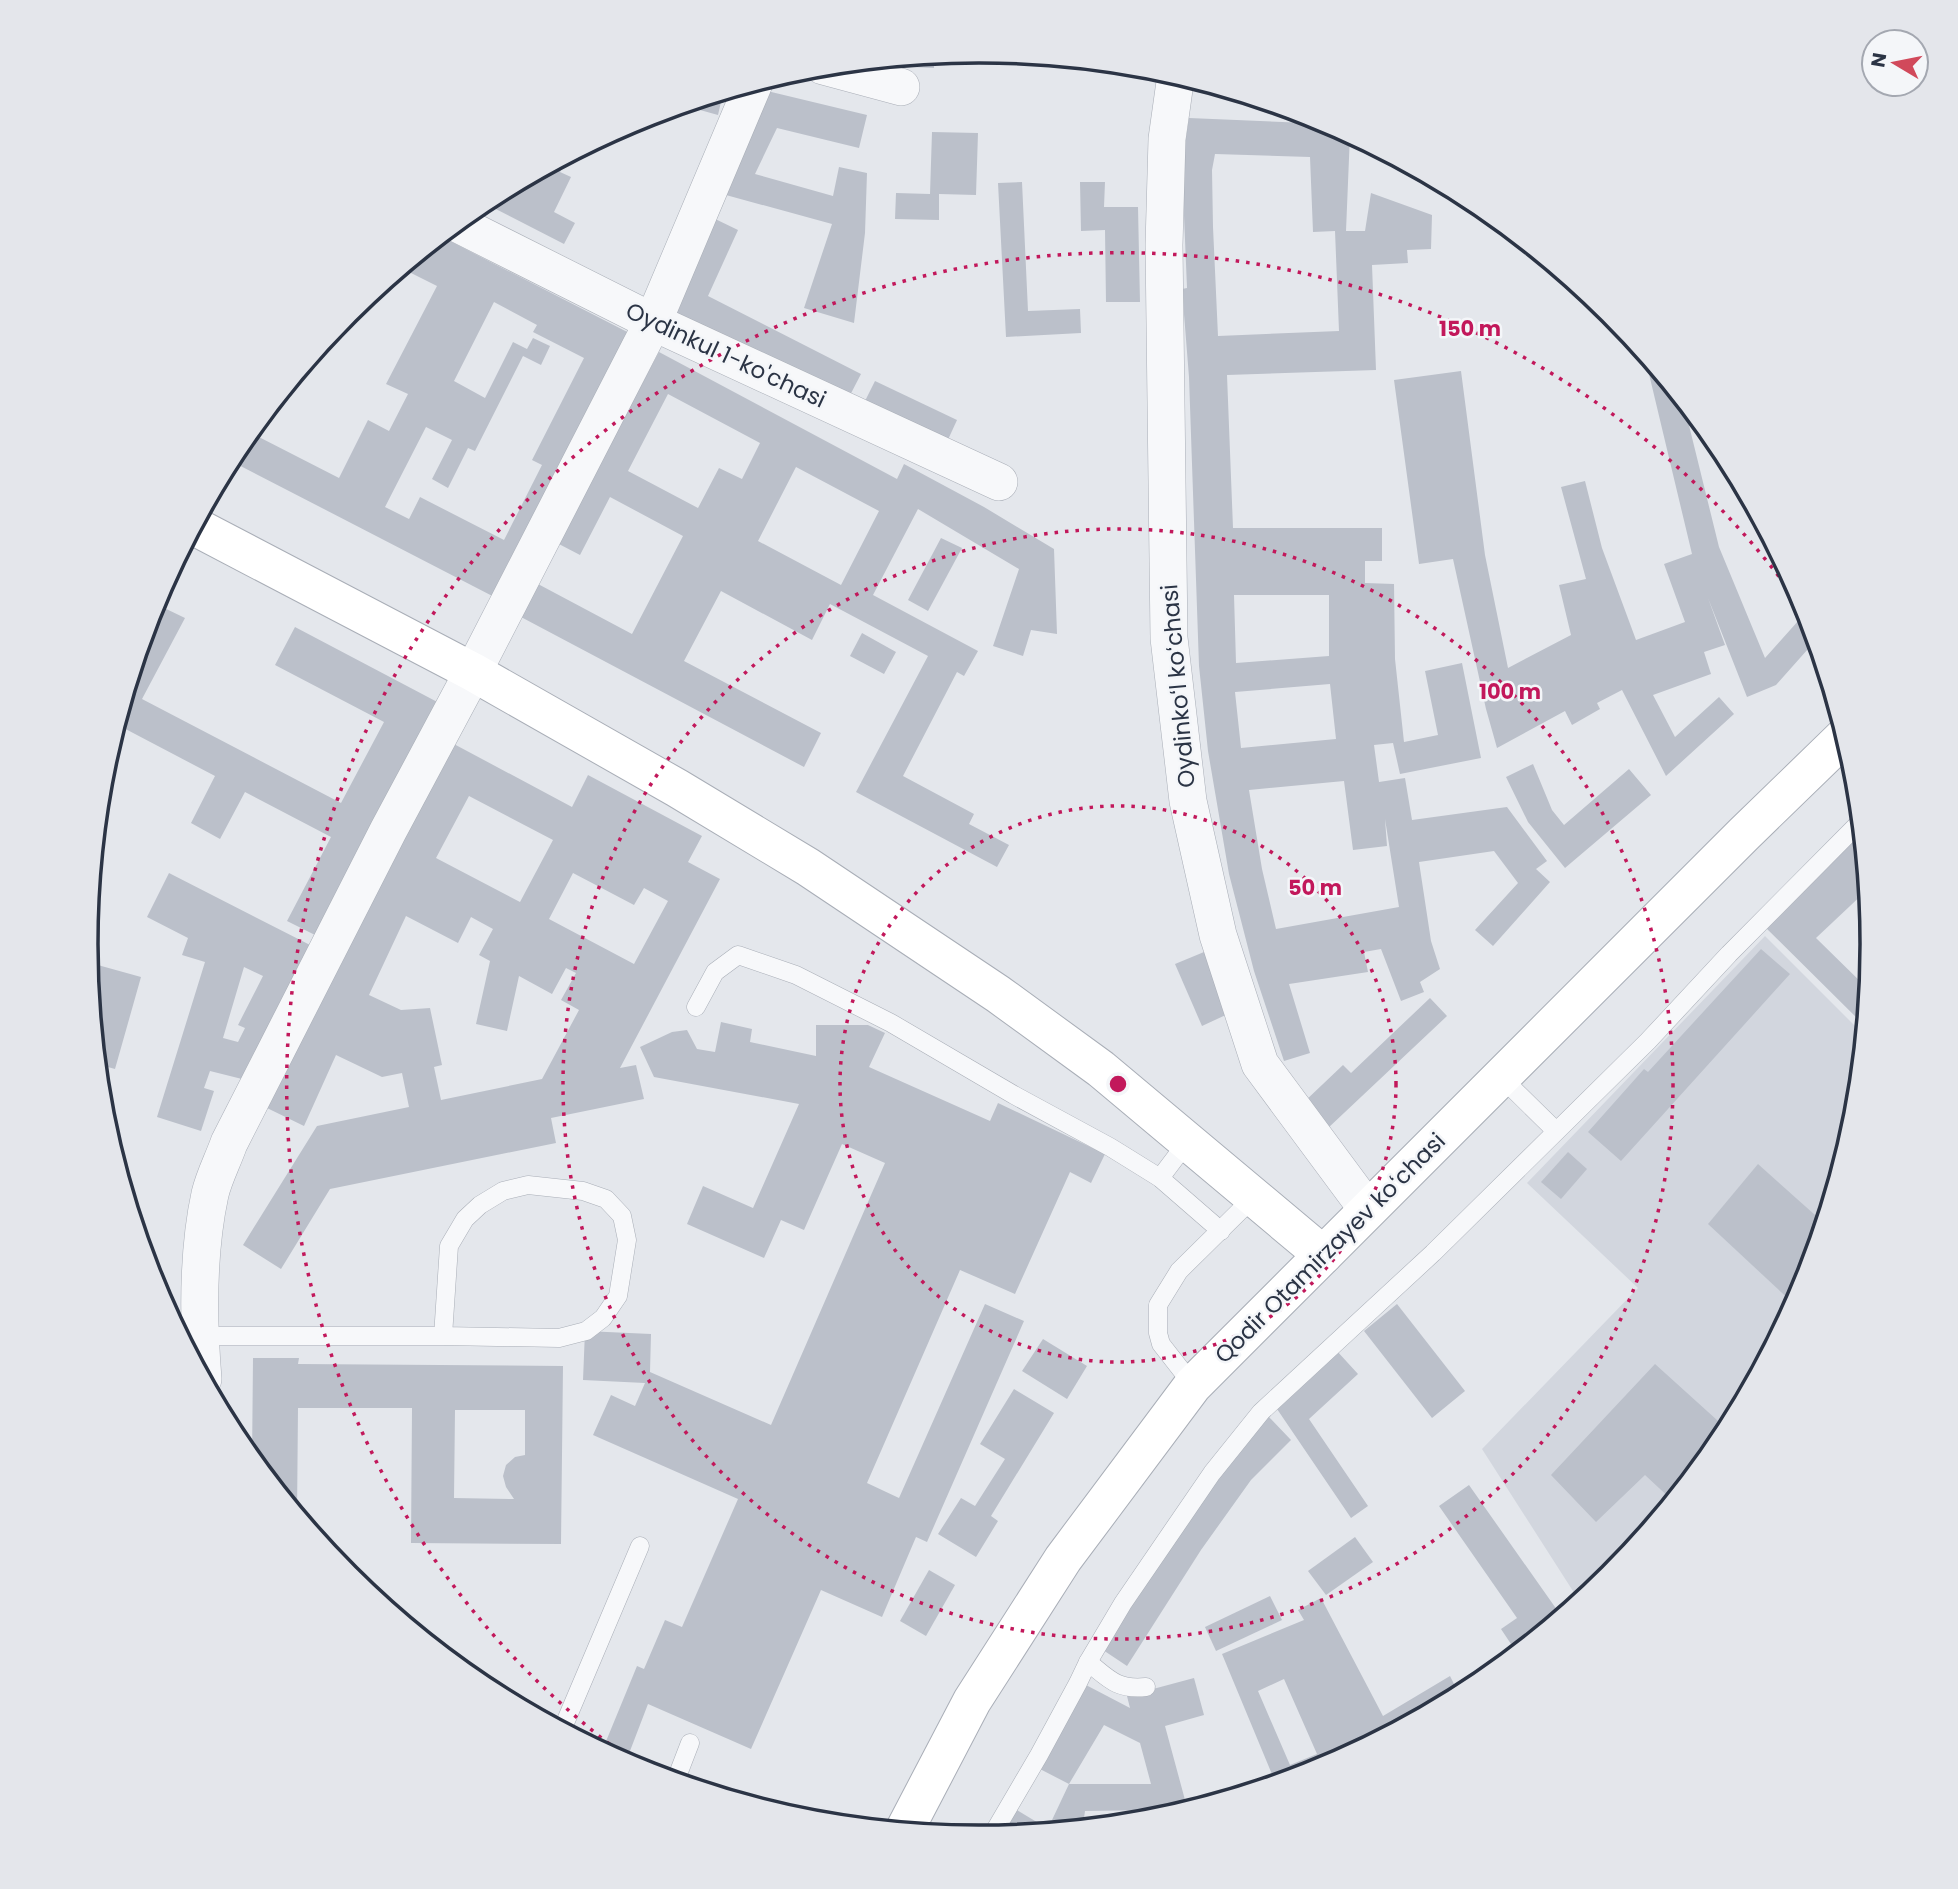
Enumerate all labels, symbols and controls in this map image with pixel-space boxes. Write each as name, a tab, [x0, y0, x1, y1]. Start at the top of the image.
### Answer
north arrow	[1860, 28, 1930, 98]
text: N	[1864, 51, 1893, 70]
street label: Oydinkul 1-ko'chasi	[621, 295, 831, 415]
text: 150 m	[1439, 314, 1501, 343]
street label: Oydinkoʻl koʻchasi	[1153, 583, 1203, 789]
text: 100 m	[1479, 677, 1541, 706]
text: 50 m	[1288, 873, 1342, 902]
centre of rings	[1106, 1072, 1130, 1096]
street label: Qodir Otamirzayev koʻchasi	[1207, 1125, 1453, 1371]

